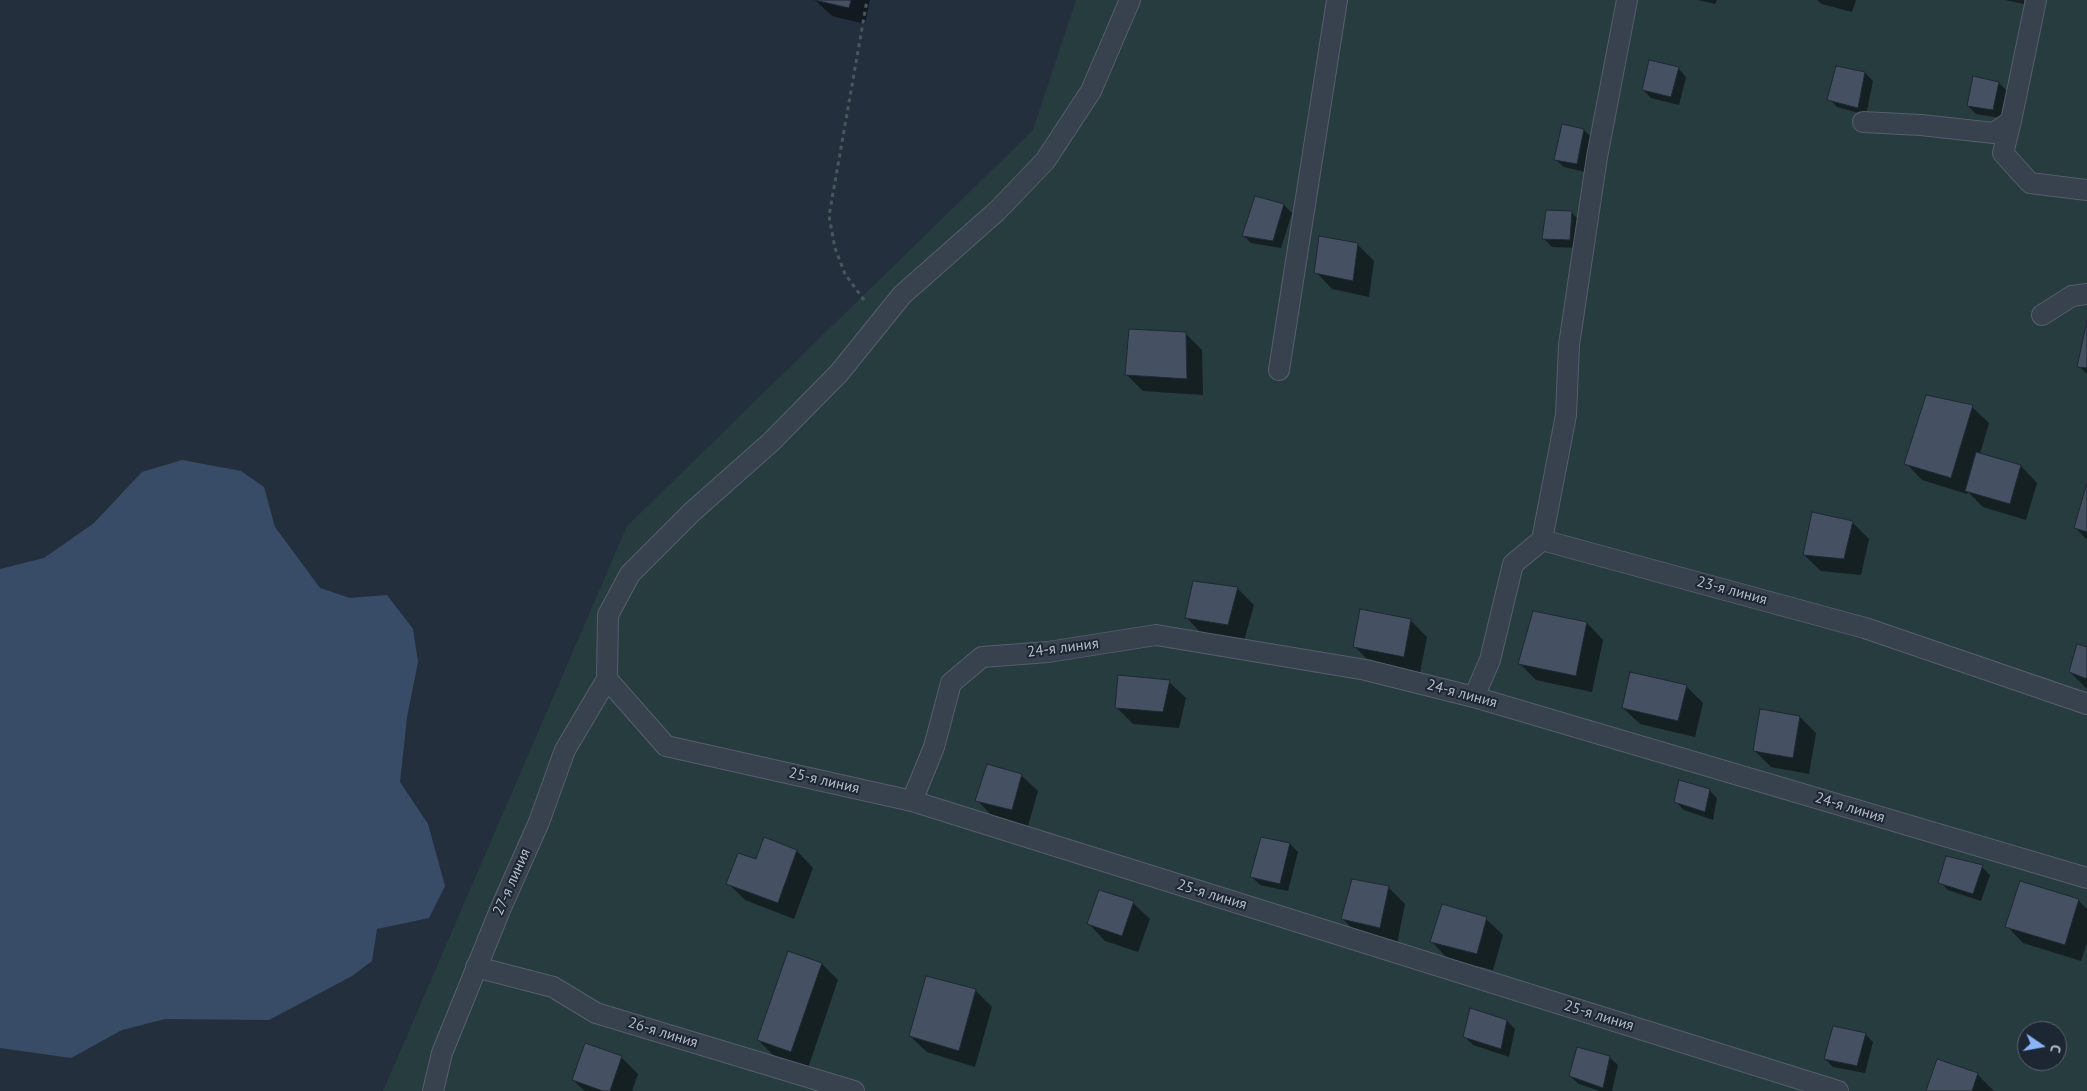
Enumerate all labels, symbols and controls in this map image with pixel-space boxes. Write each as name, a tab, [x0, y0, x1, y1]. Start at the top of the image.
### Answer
street label: 23-я линия	[1695, 573, 1769, 609]
street label: 24-я линия	[1026, 635, 1100, 661]
street label: 24-я линия	[1425, 676, 1499, 712]
street label: 25-я линия	[787, 764, 861, 798]
street label: 24-я линия	[1813, 789, 1887, 827]
street label: 27-я линия	[489, 846, 535, 918]
street label: 25-я линия	[1175, 876, 1249, 914]
street label: 25-я линия	[1562, 997, 1636, 1035]
street label: 26-я линия	[626, 1014, 700, 1052]
north arrow	[2017, 1021, 2067, 1071]
text: С	[2046, 1043, 2065, 1055]

